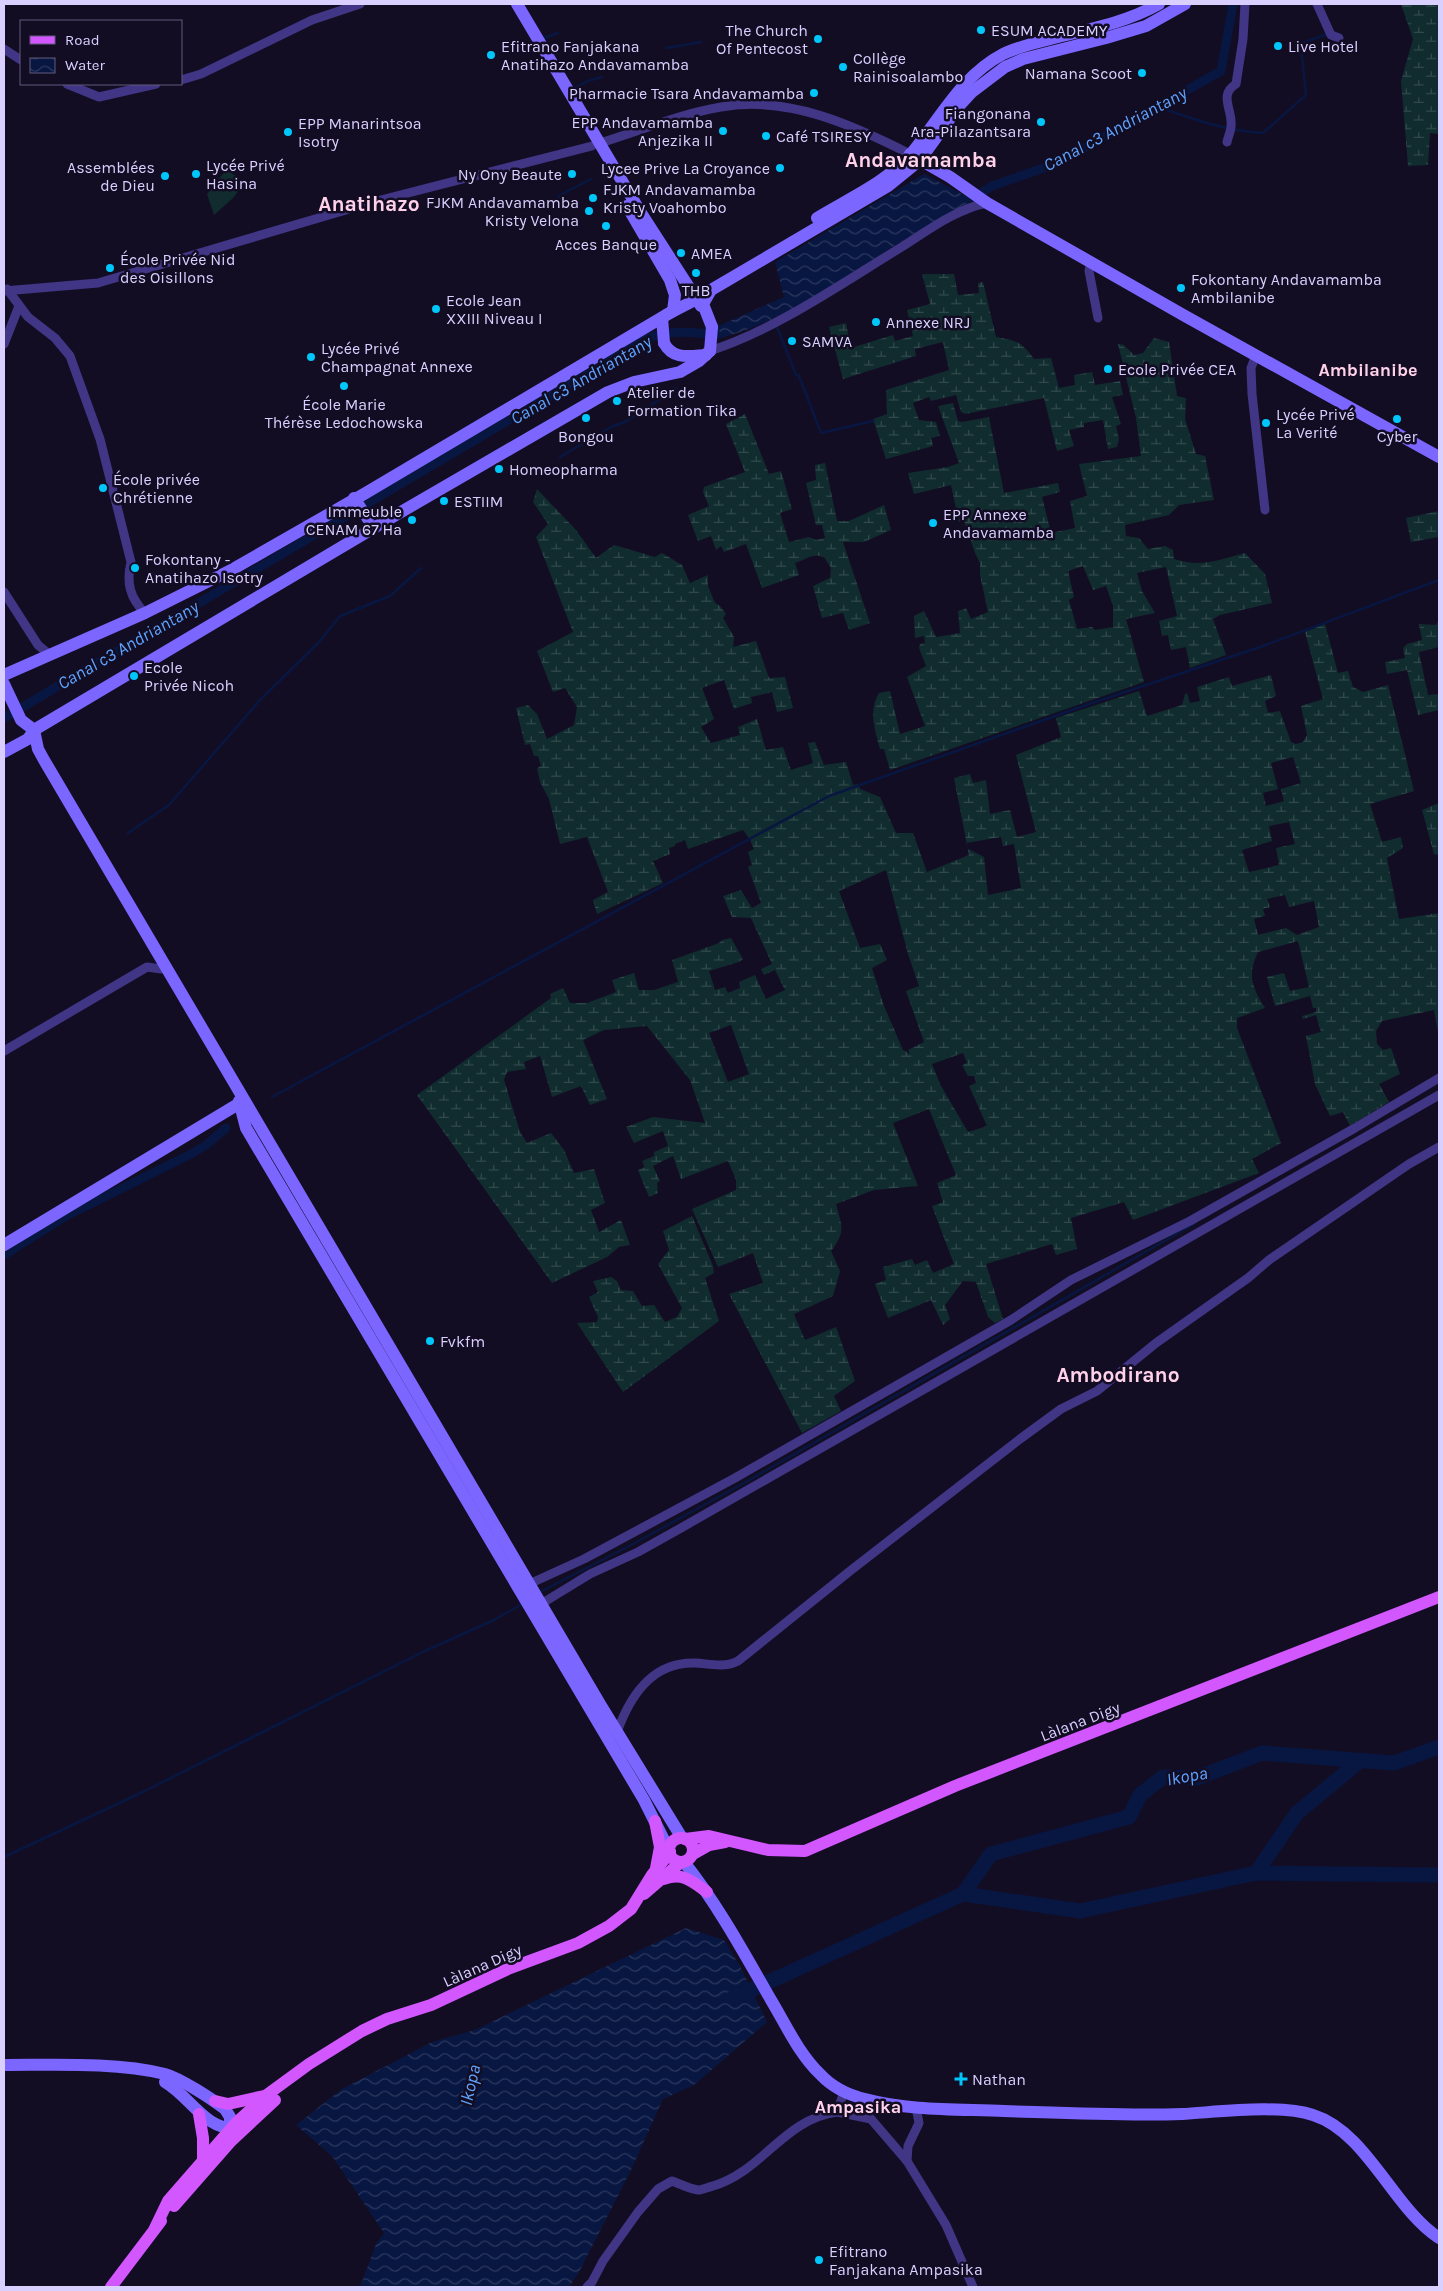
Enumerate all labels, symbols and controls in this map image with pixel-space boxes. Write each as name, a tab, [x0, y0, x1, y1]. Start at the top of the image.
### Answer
legend	[20, 20, 182, 85]
place label: The Church Of Pentecost	[716, 21, 808, 58]
place label: ESUM ACADEMY	[991, 21, 1108, 40]
marker: ESUM ACADEMY	[975, 24, 987, 36]
text: Road	[65, 31, 100, 49]
marker: The Church Of Pentecost	[812, 33, 824, 45]
place label: Efitrano Fanjakana Anatihazo Andavamamba	[501, 37, 689, 74]
place label: Live Hotel	[1288, 37, 1358, 56]
marker: Live Hotel	[1272, 40, 1284, 52]
marker: Efitrano Fanjakana Anatihazo Andavamamba	[485, 49, 497, 61]
place label: Collège Rainisoalambo	[853, 49, 963, 86]
text: Water	[65, 56, 106, 74]
marker: Collège Rainisoalambo	[837, 61, 849, 73]
place label: Namana Scoot	[1025, 64, 1132, 83]
marker: Namana Scoot	[1136, 67, 1148, 79]
water label: Canal c3 Andriantany	[1039, 81, 1192, 176]
place label: Pharmacie Tsara Andavamamba	[569, 84, 804, 103]
marker: Pharmacie Tsara Andavamamba	[808, 87, 820, 99]
place label: Fiangonana Ara-Pilazantsara	[911, 104, 1031, 141]
place label: EPP Andavamamba Anjezika II	[571, 113, 713, 150]
place label: EPP Manarintsoa Isotry	[298, 114, 422, 151]
marker: Fiangonana Ara-Pilazantsara	[1035, 116, 1047, 128]
marker: EPP Andavamamba Anjezika II	[717, 125, 729, 137]
marker: EPP Manarintsoa Isotry	[282, 126, 294, 138]
place label: Café TSIRESY	[776, 127, 871, 146]
marker: Café TSIRESY	[760, 130, 772, 142]
district label: Andavamamba	[845, 148, 997, 172]
place label: Lycée Privé Hasina	[206, 156, 285, 193]
place label: Assemblées de Dieu	[67, 158, 155, 195]
place label: Lycee Prive La Croyance	[601, 159, 770, 178]
marker: Lycee Prive La Croyance	[774, 162, 786, 174]
place label: Ny Ony Beaute	[458, 165, 562, 184]
marker: Lycée Privé Hasina	[190, 168, 202, 180]
marker: Ny Ony Beaute	[566, 168, 578, 180]
marker: Assemblées de Dieu	[159, 170, 171, 182]
place label: FJKM Andavamamba Kristy Voahombo	[603, 180, 756, 217]
district label: Anatihazo	[318, 192, 420, 216]
marker: FJKM Andavamamba Kristy Voahombo	[587, 192, 599, 204]
place label: FJKM Andavamamba Kristy Velona	[426, 193, 579, 230]
marker: FJKM Andavamamba Kristy Velona	[583, 205, 595, 217]
marker: Acces Banque	[600, 220, 612, 232]
place label: Acces Banque	[555, 235, 657, 254]
place label: AMEA	[691, 244, 732, 263]
marker: AMEA	[675, 247, 687, 259]
place label: École Privée Nid des Oisillons	[120, 250, 235, 287]
marker: École Privée Nid des Oisillons	[104, 262, 116, 274]
marker: THB	[690, 267, 702, 279]
place label: Fokontany Andavamamba Ambilanibe	[1191, 270, 1382, 307]
place label: THB	[682, 281, 710, 300]
marker: Fokontany Andavamamba Ambilanibe	[1175, 282, 1187, 294]
place label: Ecole Jean XXIII Niveau I	[446, 291, 543, 328]
marker: Ecole Jean XXIII Niveau I	[430, 303, 442, 315]
place label: Annexe NRJ	[886, 313, 970, 332]
marker: Annexe NRJ	[870, 316, 882, 328]
water label: Canal c3 Andriantany	[506, 330, 656, 429]
place label: SAMVA	[802, 332, 852, 351]
marker: SAMVA	[786, 335, 798, 347]
place label: Lycée Privé Champagnat Annexe	[321, 339, 473, 376]
marker: Lycée Privé Champagnat Annexe	[305, 351, 317, 363]
district label: Ambilanibe	[1318, 359, 1418, 381]
place label: Ecole Privée CEA	[1118, 360, 1236, 379]
marker: Ecole Privée CEA	[1102, 363, 1114, 375]
marker: École Marie Thérèse Ledochowska	[338, 380, 350, 392]
place label: Atelier de Formation Tika	[627, 383, 737, 420]
place label: École Marie Thérèse Ledochowska	[265, 395, 423, 432]
marker: Atelier de Formation Tika	[611, 395, 623, 407]
place label: Lycée Privé La Verité	[1276, 405, 1355, 442]
marker: Bongou	[580, 412, 592, 424]
marker: Cyber	[1391, 413, 1403, 425]
marker: Lycée Privé La Verité	[1260, 417, 1272, 429]
place label: Bongou	[558, 427, 614, 446]
place label: Cyber	[1377, 427, 1418, 446]
place label: Homeopharma	[509, 460, 618, 479]
marker: Homeopharma	[493, 463, 505, 475]
place label: École privée Chrétienne	[113, 470, 200, 507]
marker: École privée Chrétienne	[97, 482, 109, 494]
place label: ESTIIM	[454, 492, 503, 511]
marker: ESTIIM	[438, 495, 450, 507]
place label: Immeuble CENAM 67 Ha	[306, 502, 402, 539]
place label: EPP Annexe Andavamamba	[943, 505, 1054, 542]
marker: Immeuble CENAM 67 Ha	[406, 514, 418, 526]
marker: EPP Annexe Andavamamba	[927, 517, 939, 529]
place label: Fokontany - Anatihazo Isotry	[145, 550, 263, 587]
marker: Fokontany - Anatihazo Isotry	[129, 562, 141, 574]
water label: Canal c3 Andriantany	[53, 595, 203, 694]
place label: Ecole Privée Nicoh	[144, 658, 234, 695]
marker: Ecole Privée Nicoh	[128, 670, 140, 682]
place label: Fvkfm	[440, 1332, 485, 1351]
marker: Fvkfm	[424, 1335, 436, 1347]
district label: Ambodirano	[1056, 1363, 1180, 1387]
street label: Làlana Digy	[1038, 1697, 1123, 1745]
water label: Ikopa	[1165, 1762, 1209, 1790]
street label: Làlana Digy	[440, 1939, 525, 1991]
water label: Ikopa	[455, 2062, 485, 2108]
place label: Nathan	[972, 2070, 1026, 2089]
marker: Nathan	[954, 2072, 968, 2086]
district label: Ampasika	[815, 2096, 901, 2118]
place label: Efitrano Fanjakana Ampasika	[829, 2242, 983, 2279]
marker: Efitrano Fanjakana Ampasika	[813, 2254, 825, 2266]

